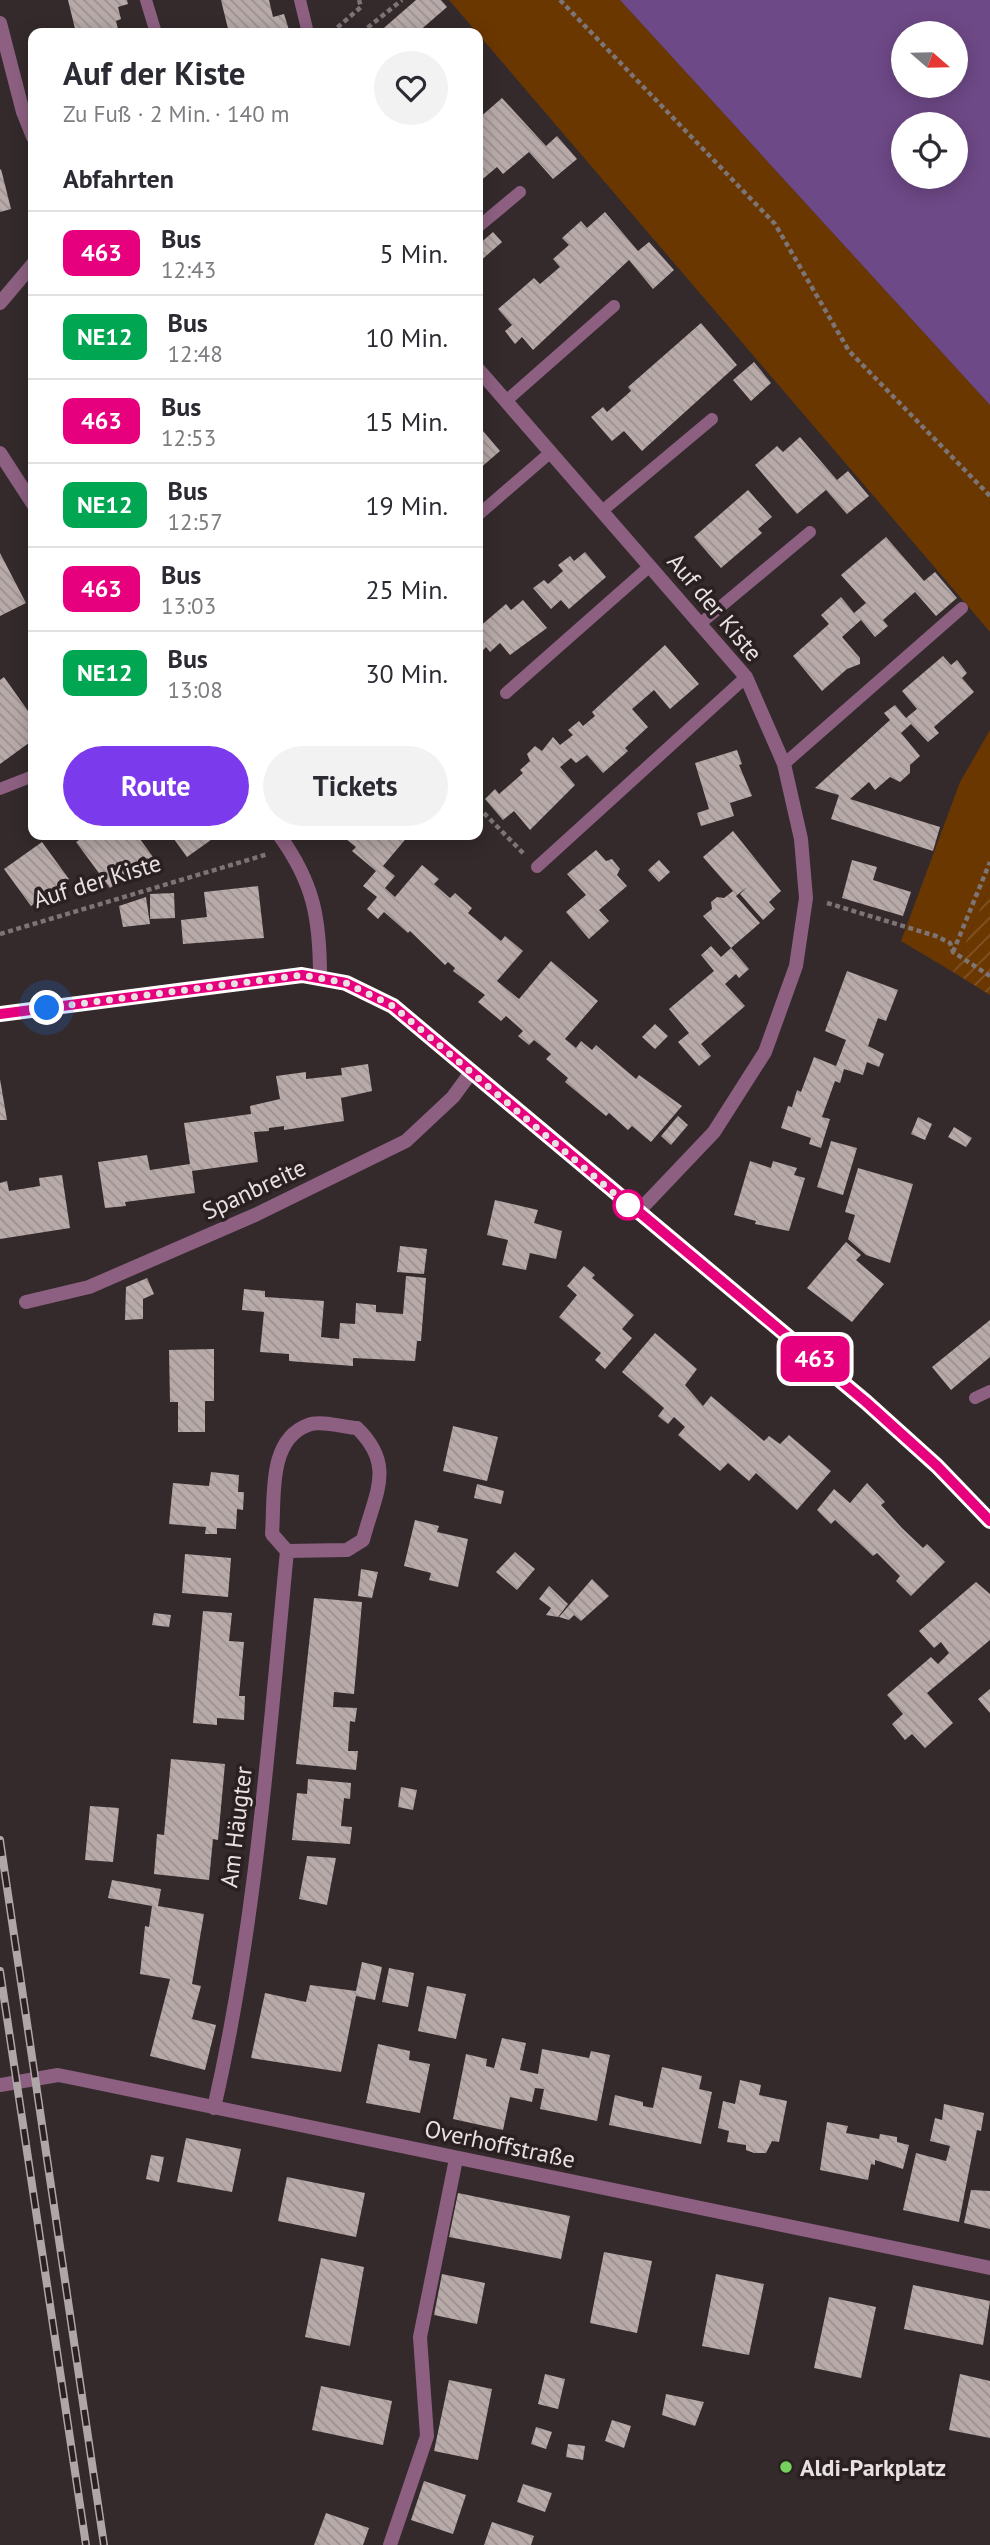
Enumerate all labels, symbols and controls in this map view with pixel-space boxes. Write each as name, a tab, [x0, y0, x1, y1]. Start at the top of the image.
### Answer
north arrow	[891, 21, 968, 98]
map controls	[891, 21, 968, 189]
text: Auf der Kiste	[63, 51, 246, 94]
button: heart	[374, 51, 448, 125]
text: Zu Fuß · 2 Min. · 140 m	[63, 99, 289, 128]
button: locate	[891, 112, 968, 189]
text: Abfahrten	[63, 162, 174, 195]
text: Bus	[161, 222, 201, 255]
text: 463	[81, 237, 122, 268]
text: 5 Min.	[380, 237, 448, 270]
text: 12:43	[161, 255, 216, 284]
text: Bus	[168, 306, 208, 339]
text: NE12	[77, 321, 133, 352]
text: 10 Min.	[365, 321, 448, 354]
text: 12:48	[168, 339, 223, 368]
text: Bus	[161, 390, 201, 423]
text: 463	[81, 405, 122, 436]
text: 15 Min.	[365, 405, 448, 438]
text: 12:53	[161, 423, 216, 452]
text: Bus	[168, 474, 208, 507]
text: NE12	[77, 489, 133, 520]
text: 19 Min.	[365, 489, 448, 522]
text: 12:57	[168, 507, 223, 536]
street label: Auf der Kiste	[661, 546, 769, 668]
text: Bus	[161, 558, 201, 591]
text: 463	[81, 573, 122, 604]
text: 25 Min.	[365, 573, 448, 606]
text: 13:03	[161, 591, 216, 620]
text: Bus	[168, 642, 208, 675]
text: NE12	[77, 657, 133, 688]
text: 30 Min.	[365, 657, 448, 690]
text: 13:08	[168, 675, 223, 704]
button: Route	[63, 746, 249, 826]
button: Tickets	[263, 746, 448, 826]
street label: Auf der Kiste	[29, 847, 165, 915]
your location	[29, 990, 64, 1025]
street label: Spanbreite	[197, 1152, 311, 1226]
unlabelled marker	[613, 1190, 643, 1220]
line badge: 463	[775, 1336, 855, 1382]
text: 463	[795, 1343, 835, 1374]
street label: Am Häugter	[213, 1765, 259, 1889]
street label: Overhoffstraße	[422, 2113, 578, 2175]
place label: Aldi-Parkplatz	[800, 2452, 946, 2483]
marker: Aldi-Parkplatz	[778, 2459, 794, 2475]

